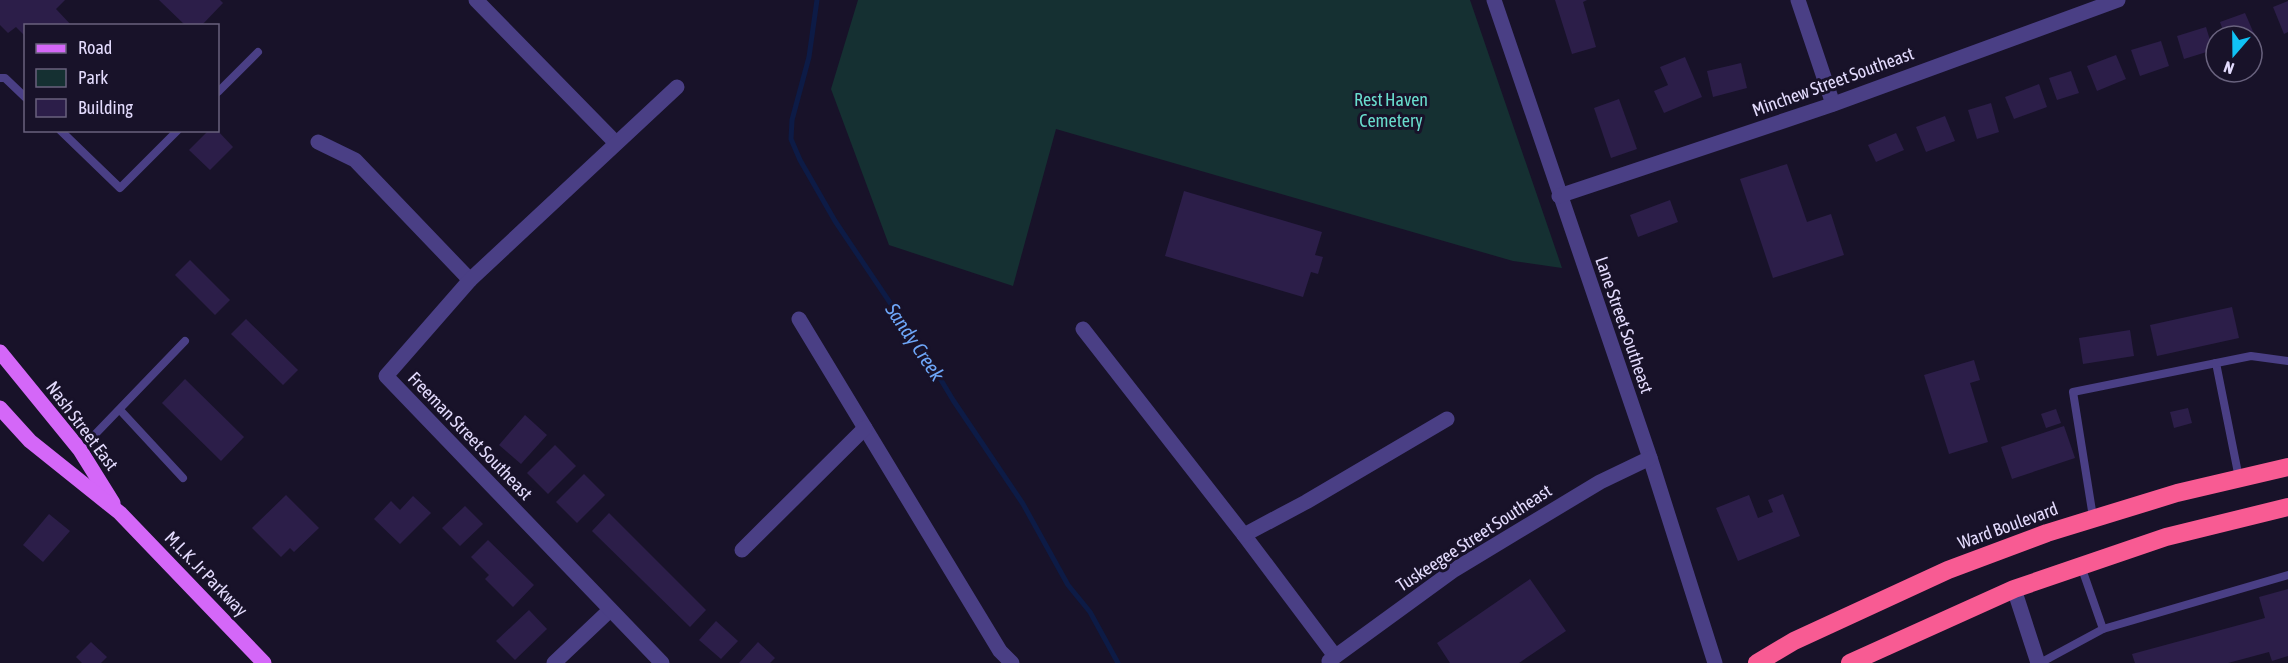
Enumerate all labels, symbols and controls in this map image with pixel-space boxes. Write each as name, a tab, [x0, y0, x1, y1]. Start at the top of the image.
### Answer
legend	[24, 24, 219, 132]
north arrow	[2204, 24, 2264, 84]
text: Road	[78, 37, 112, 58]
street label: Minchew Street Southeast	[1749, 43, 1916, 121]
text: N	[2221, 58, 2236, 78]
text: Park	[78, 67, 108, 88]
park label: Rest Haven Cemetery	[1354, 89, 1428, 131]
text: Building	[78, 97, 133, 118]
street label: Lane Street Southeast	[1591, 254, 1658, 396]
water label: Sandy Creek	[881, 298, 950, 385]
street label: Freeman Street Southeast	[404, 367, 537, 504]
street label: Nash Street East	[42, 377, 123, 474]
street label: Tuskeegee Street Southeast	[1392, 480, 1555, 596]
street label: Ward Boulevard	[1955, 498, 2061, 553]
street label: M.L.K. Jr Parkway	[161, 527, 252, 620]

